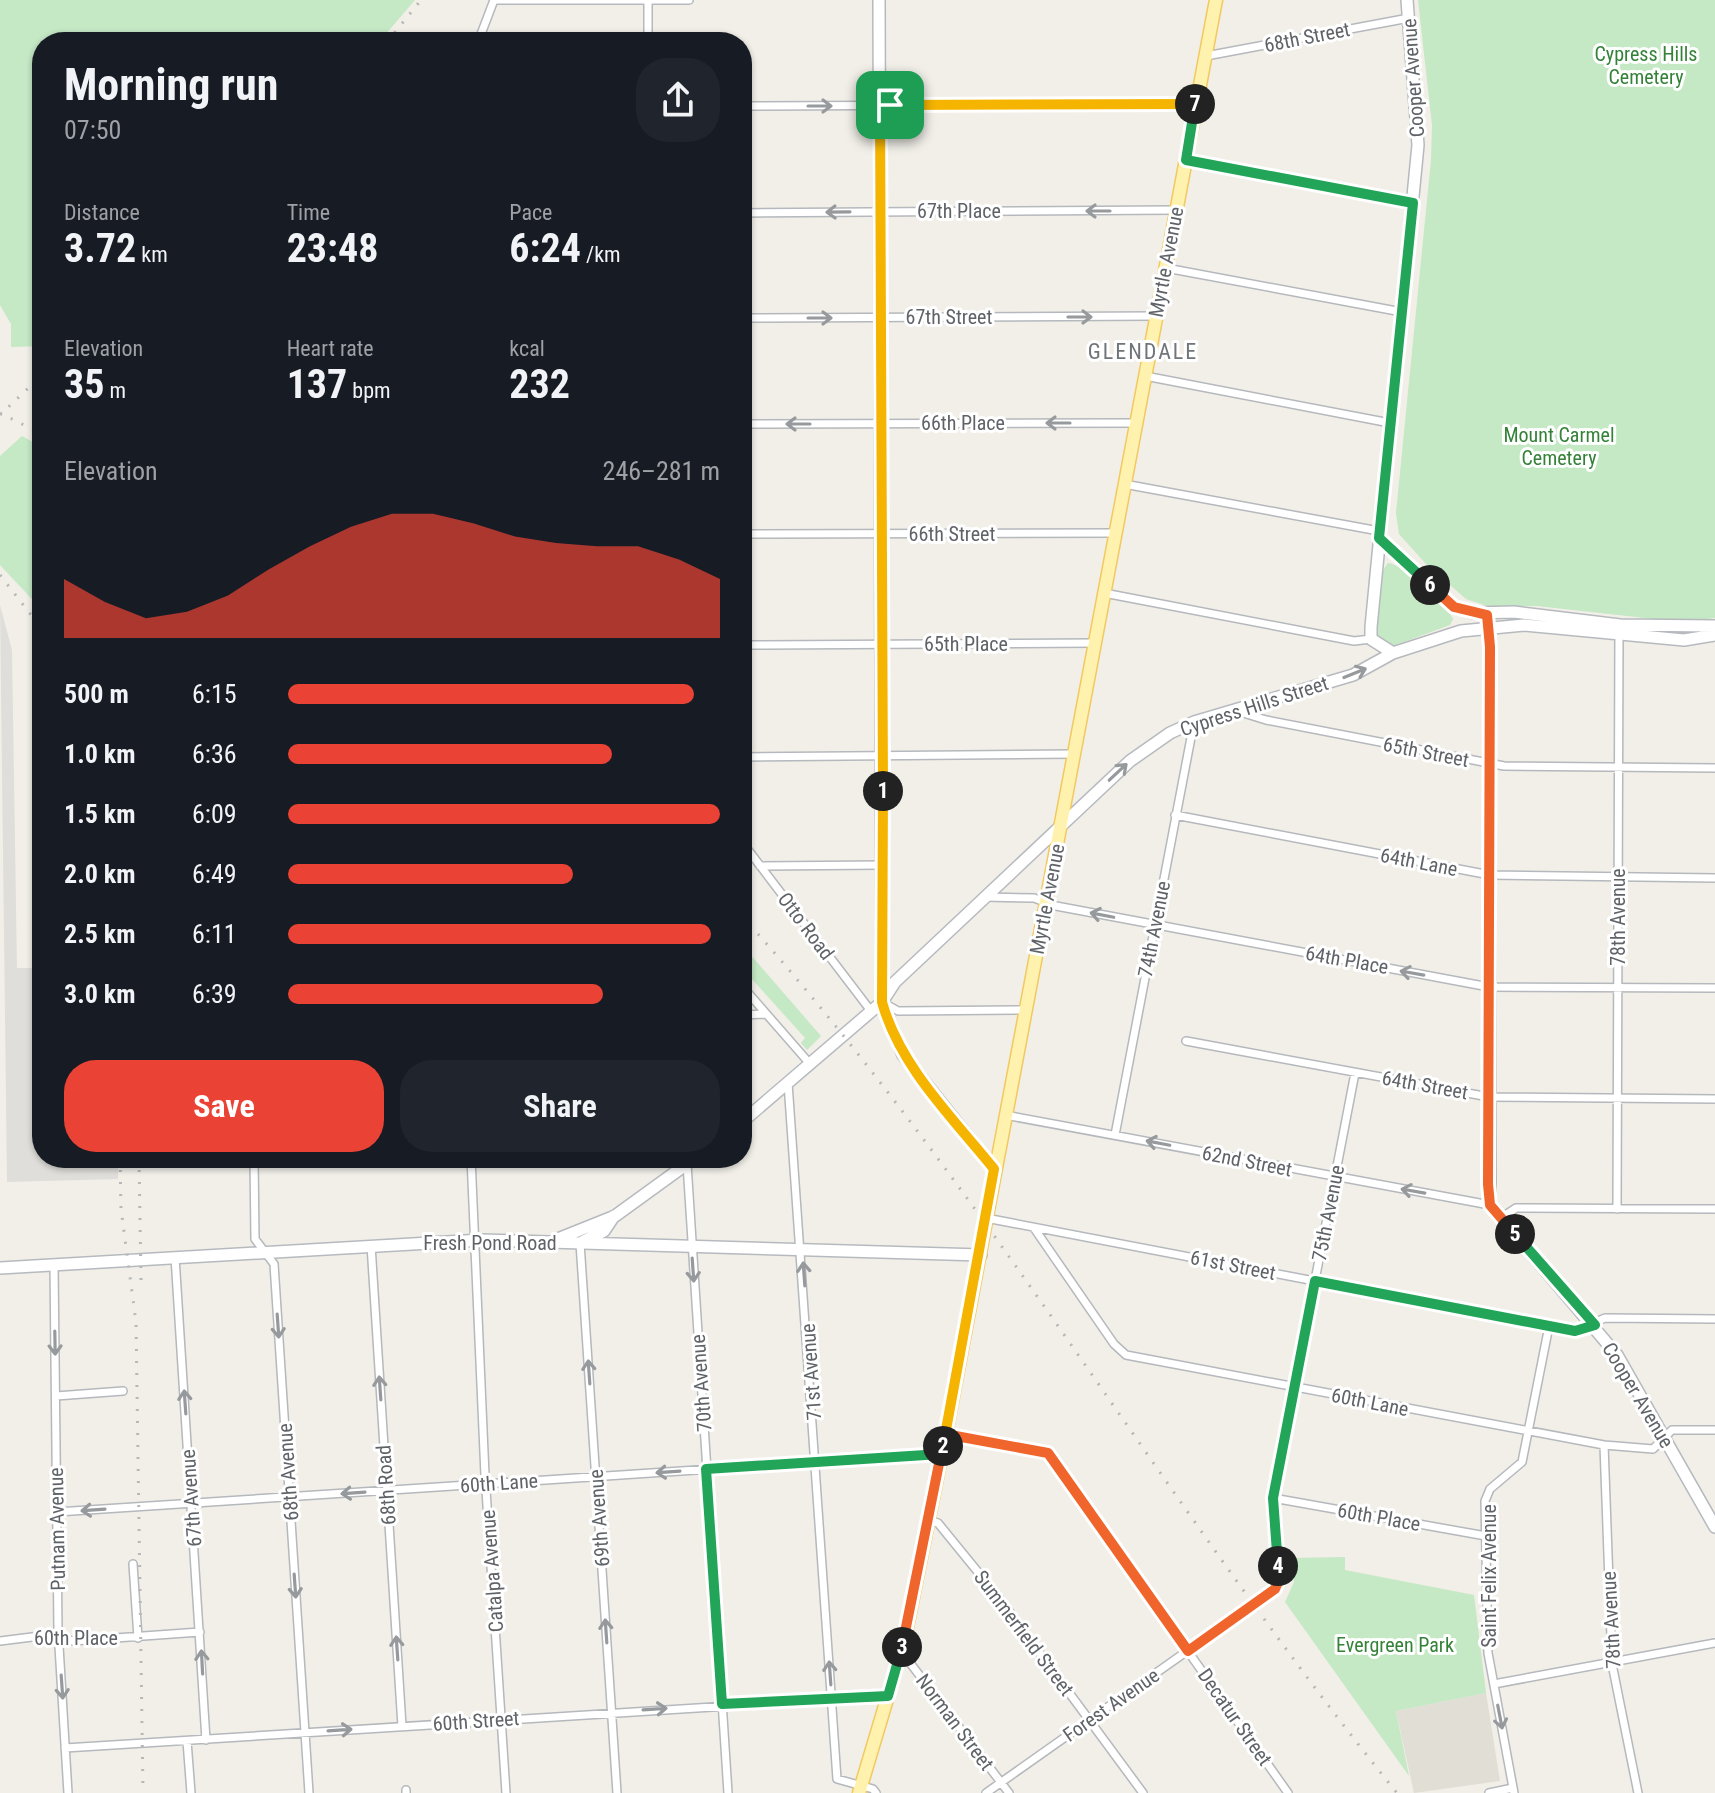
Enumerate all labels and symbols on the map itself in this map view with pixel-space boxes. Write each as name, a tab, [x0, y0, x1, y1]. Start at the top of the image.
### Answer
street label: 68th Street	[1262, 17, 1352, 57]
street label: Cooper Avenue	[1397, 18, 1429, 138]
park label: Cypress Hills Cemetery	[1595, 42, 1697, 89]
pin	[856, 71, 924, 139]
pin: 7	[1175, 84, 1215, 124]
one-way arrow	[806, 98, 833, 114]
street label: 67th Place	[917, 199, 1001, 223]
one-way arrow	[1085, 203, 1112, 219]
one-way arrow	[825, 204, 852, 220]
street label: Myrtle Avenue	[1144, 205, 1188, 319]
street label: 67th Street	[906, 305, 992, 329]
one-way arrow	[1066, 309, 1093, 325]
one-way arrow	[806, 310, 833, 326]
district label: GLENDALE	[1088, 339, 1198, 364]
street label: 66th Place	[921, 411, 1005, 435]
one-way arrow	[1045, 415, 1072, 431]
one-way arrow	[785, 416, 812, 432]
park label: Mount Carmel Cemetery	[1503, 423, 1615, 470]
street label: 66th Street	[909, 522, 995, 546]
pin: 6	[1410, 565, 1450, 605]
street label: 65th Place	[924, 632, 1008, 656]
one-way arrow	[1342, 665, 1366, 679]
street label: Cypress Hills Street	[1177, 671, 1331, 741]
street label: 65th Street	[1381, 732, 1471, 772]
one-way arrow	[1107, 764, 1127, 782]
pin: 1	[863, 771, 903, 811]
street label: Myrtle Avenue	[1025, 842, 1069, 956]
street label: 64th Lane	[1378, 843, 1460, 881]
street label: 78th Avenue	[1606, 868, 1630, 966]
street label: 74th Avenue	[1133, 879, 1175, 979]
street label: Otto Road	[773, 887, 839, 965]
one-way arrow	[1089, 906, 1115, 921]
street label: 64th Place	[1304, 941, 1390, 979]
one-way arrow	[1400, 964, 1426, 979]
street label: 64th Street	[1380, 1066, 1470, 1104]
one-way arrow	[1145, 1135, 1171, 1150]
street label: 62nd Street	[1200, 1141, 1294, 1181]
street label: 75th Avenue	[1307, 1163, 1349, 1263]
one-way arrow	[1401, 1183, 1426, 1198]
pin: 5	[1495, 1214, 1535, 1254]
street label: Fresh Pond Road	[423, 1231, 557, 1255]
street label: 61st Street	[1188, 1245, 1278, 1285]
one-way arrow	[686, 1256, 701, 1283]
one-way arrow	[796, 1261, 811, 1288]
one-way arrow	[271, 1312, 286, 1339]
street label: 71st Avenue	[796, 1323, 826, 1421]
one-way arrow	[47, 1329, 63, 1356]
street label: 70th Avenue	[686, 1334, 716, 1432]
street label: Cooper Avenue	[1597, 1338, 1679, 1452]
one-way arrow	[581, 1359, 596, 1386]
one-way arrow	[372, 1375, 387, 1402]
street label: 60th Lane	[1329, 1383, 1411, 1421]
one-way arrow	[177, 1389, 192, 1416]
street label: 68th Avenue	[273, 1423, 303, 1521]
pin: 2	[923, 1426, 963, 1466]
street label: 68th Road	[371, 1444, 401, 1526]
street label: 67th Avenue	[176, 1449, 206, 1547]
one-way arrow	[655, 1465, 682, 1480]
street label: Putnam Avenue	[44, 1467, 70, 1591]
street label: 60th Lane	[459, 1468, 539, 1498]
street label: 69th Avenue	[584, 1469, 614, 1567]
one-way arrow	[340, 1486, 367, 1501]
street label: 60th Place	[1336, 1498, 1422, 1536]
one-way arrow	[80, 1503, 107, 1518]
street label: Saint Felix Avenue	[1477, 1504, 1501, 1648]
street label: Catalpa Avenue	[476, 1509, 508, 1633]
pin: 4	[1258, 1546, 1298, 1586]
street label: Summerfield Street	[969, 1566, 1079, 1700]
street label: 78th Avenue	[1596, 1571, 1626, 1669]
one-way arrow	[288, 1572, 303, 1599]
one-way arrow	[599, 1618, 614, 1645]
street label: 60th Place	[34, 1626, 118, 1650]
pin: 3	[882, 1627, 922, 1667]
park label: Evergreen Park	[1336, 1633, 1454, 1657]
one-way arrow	[389, 1635, 404, 1662]
one-way arrow	[194, 1649, 209, 1676]
one-way arrow	[822, 1661, 837, 1687]
street label: Forest Avenue	[1058, 1663, 1164, 1747]
street label: Decatur Street	[1193, 1664, 1277, 1770]
street label: Norman Street	[911, 1669, 999, 1775]
one-way arrow	[54, 1673, 69, 1700]
one-way arrow	[641, 1701, 668, 1716]
one-way arrow	[1493, 1703, 1508, 1729]
street label: 60th Street	[432, 1706, 520, 1736]
one-way arrow	[326, 1722, 353, 1737]

